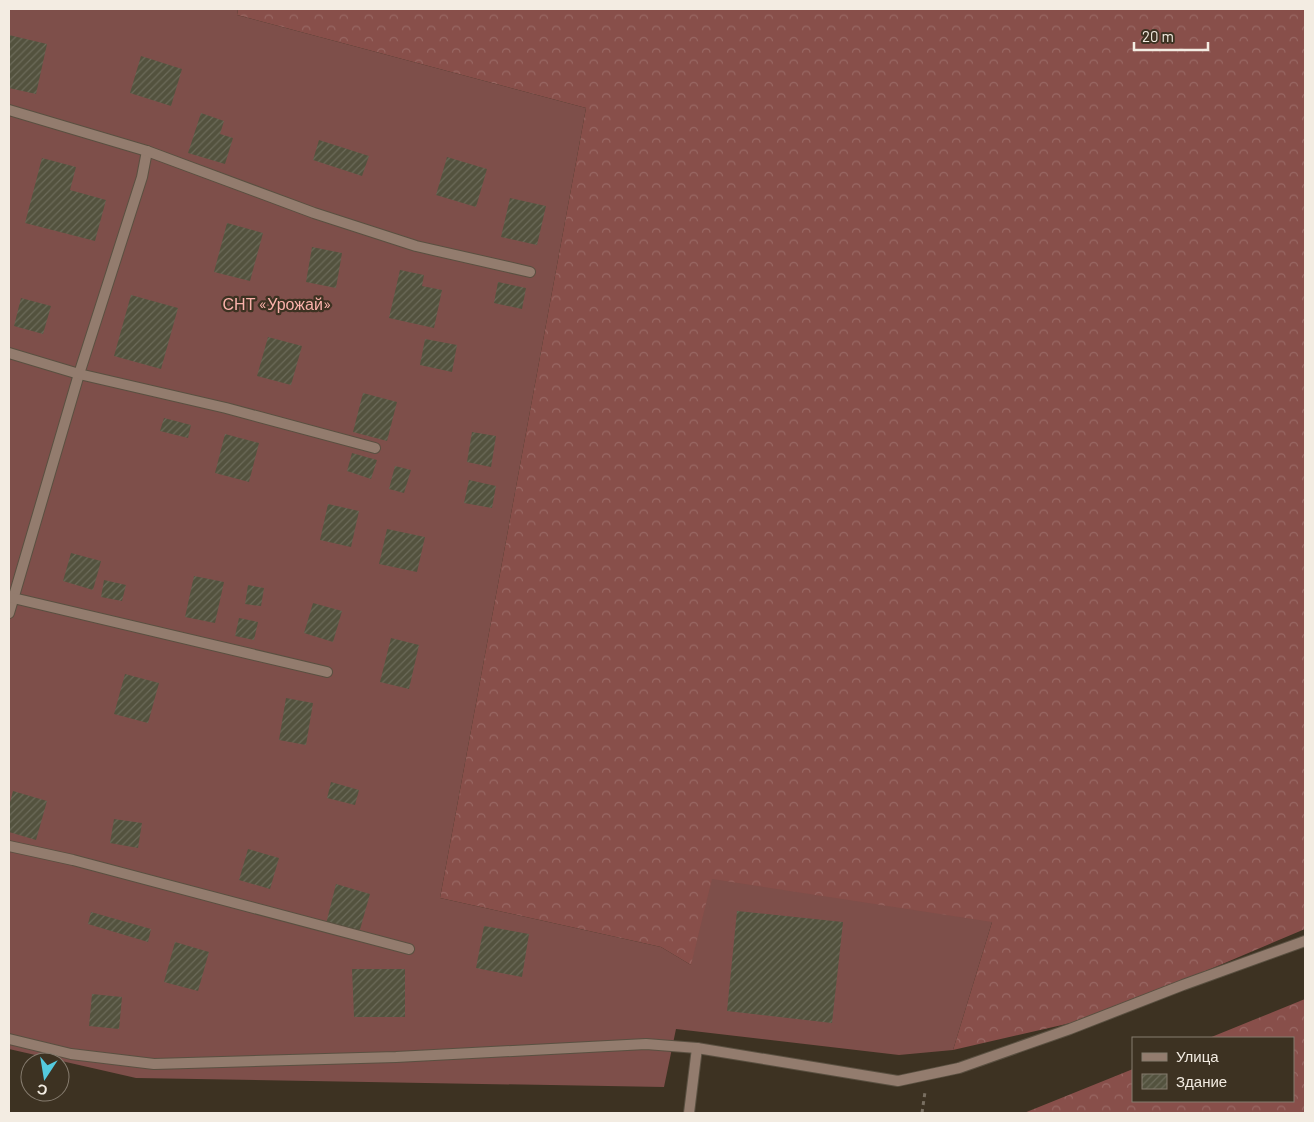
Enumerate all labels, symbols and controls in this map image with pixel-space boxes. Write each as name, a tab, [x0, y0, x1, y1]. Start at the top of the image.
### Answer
scale bar	[1134, 20, 1208, 52]
text: 20 m	[1142, 27, 1174, 45]
park label: СНТ «Урожай»	[223, 294, 331, 313]
legend	[1132, 1037, 1294, 1102]
text: Улица	[1176, 1047, 1219, 1065]
north arrow	[20, 1052, 70, 1102]
text: Здание	[1176, 1072, 1227, 1090]
text: С	[35, 1081, 49, 1100]

